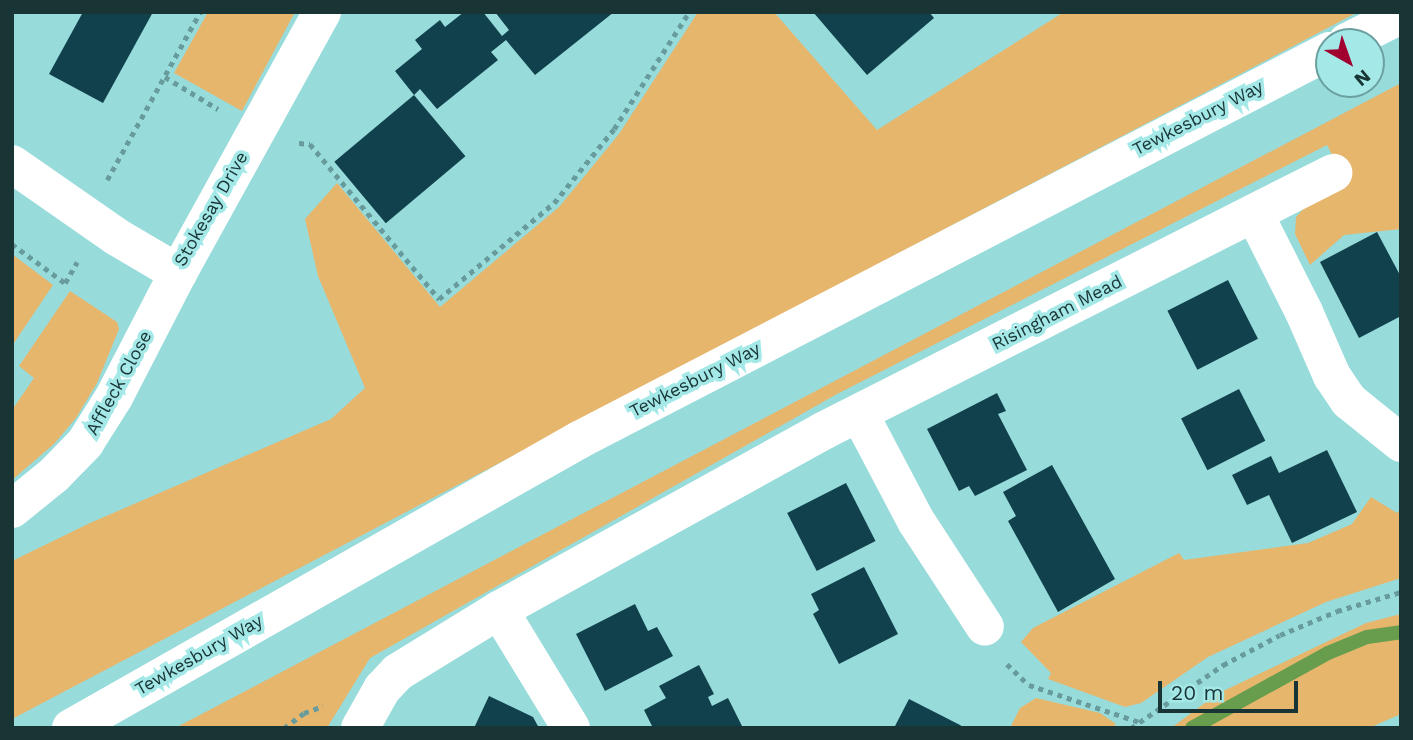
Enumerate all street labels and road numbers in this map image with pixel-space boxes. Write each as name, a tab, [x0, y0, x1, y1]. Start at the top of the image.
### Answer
street label: Tewkesbury Way	[1129, 76, 1267, 160]
street label: Stokesay Drive	[169, 148, 253, 270]
street label: Risingham Mead	[988, 271, 1126, 355]
street label: Affleck Close	[81, 327, 157, 439]
street label: Tewkesbury Way	[626, 338, 764, 422]
street label: Tewkesbury Way	[131, 610, 267, 700]

